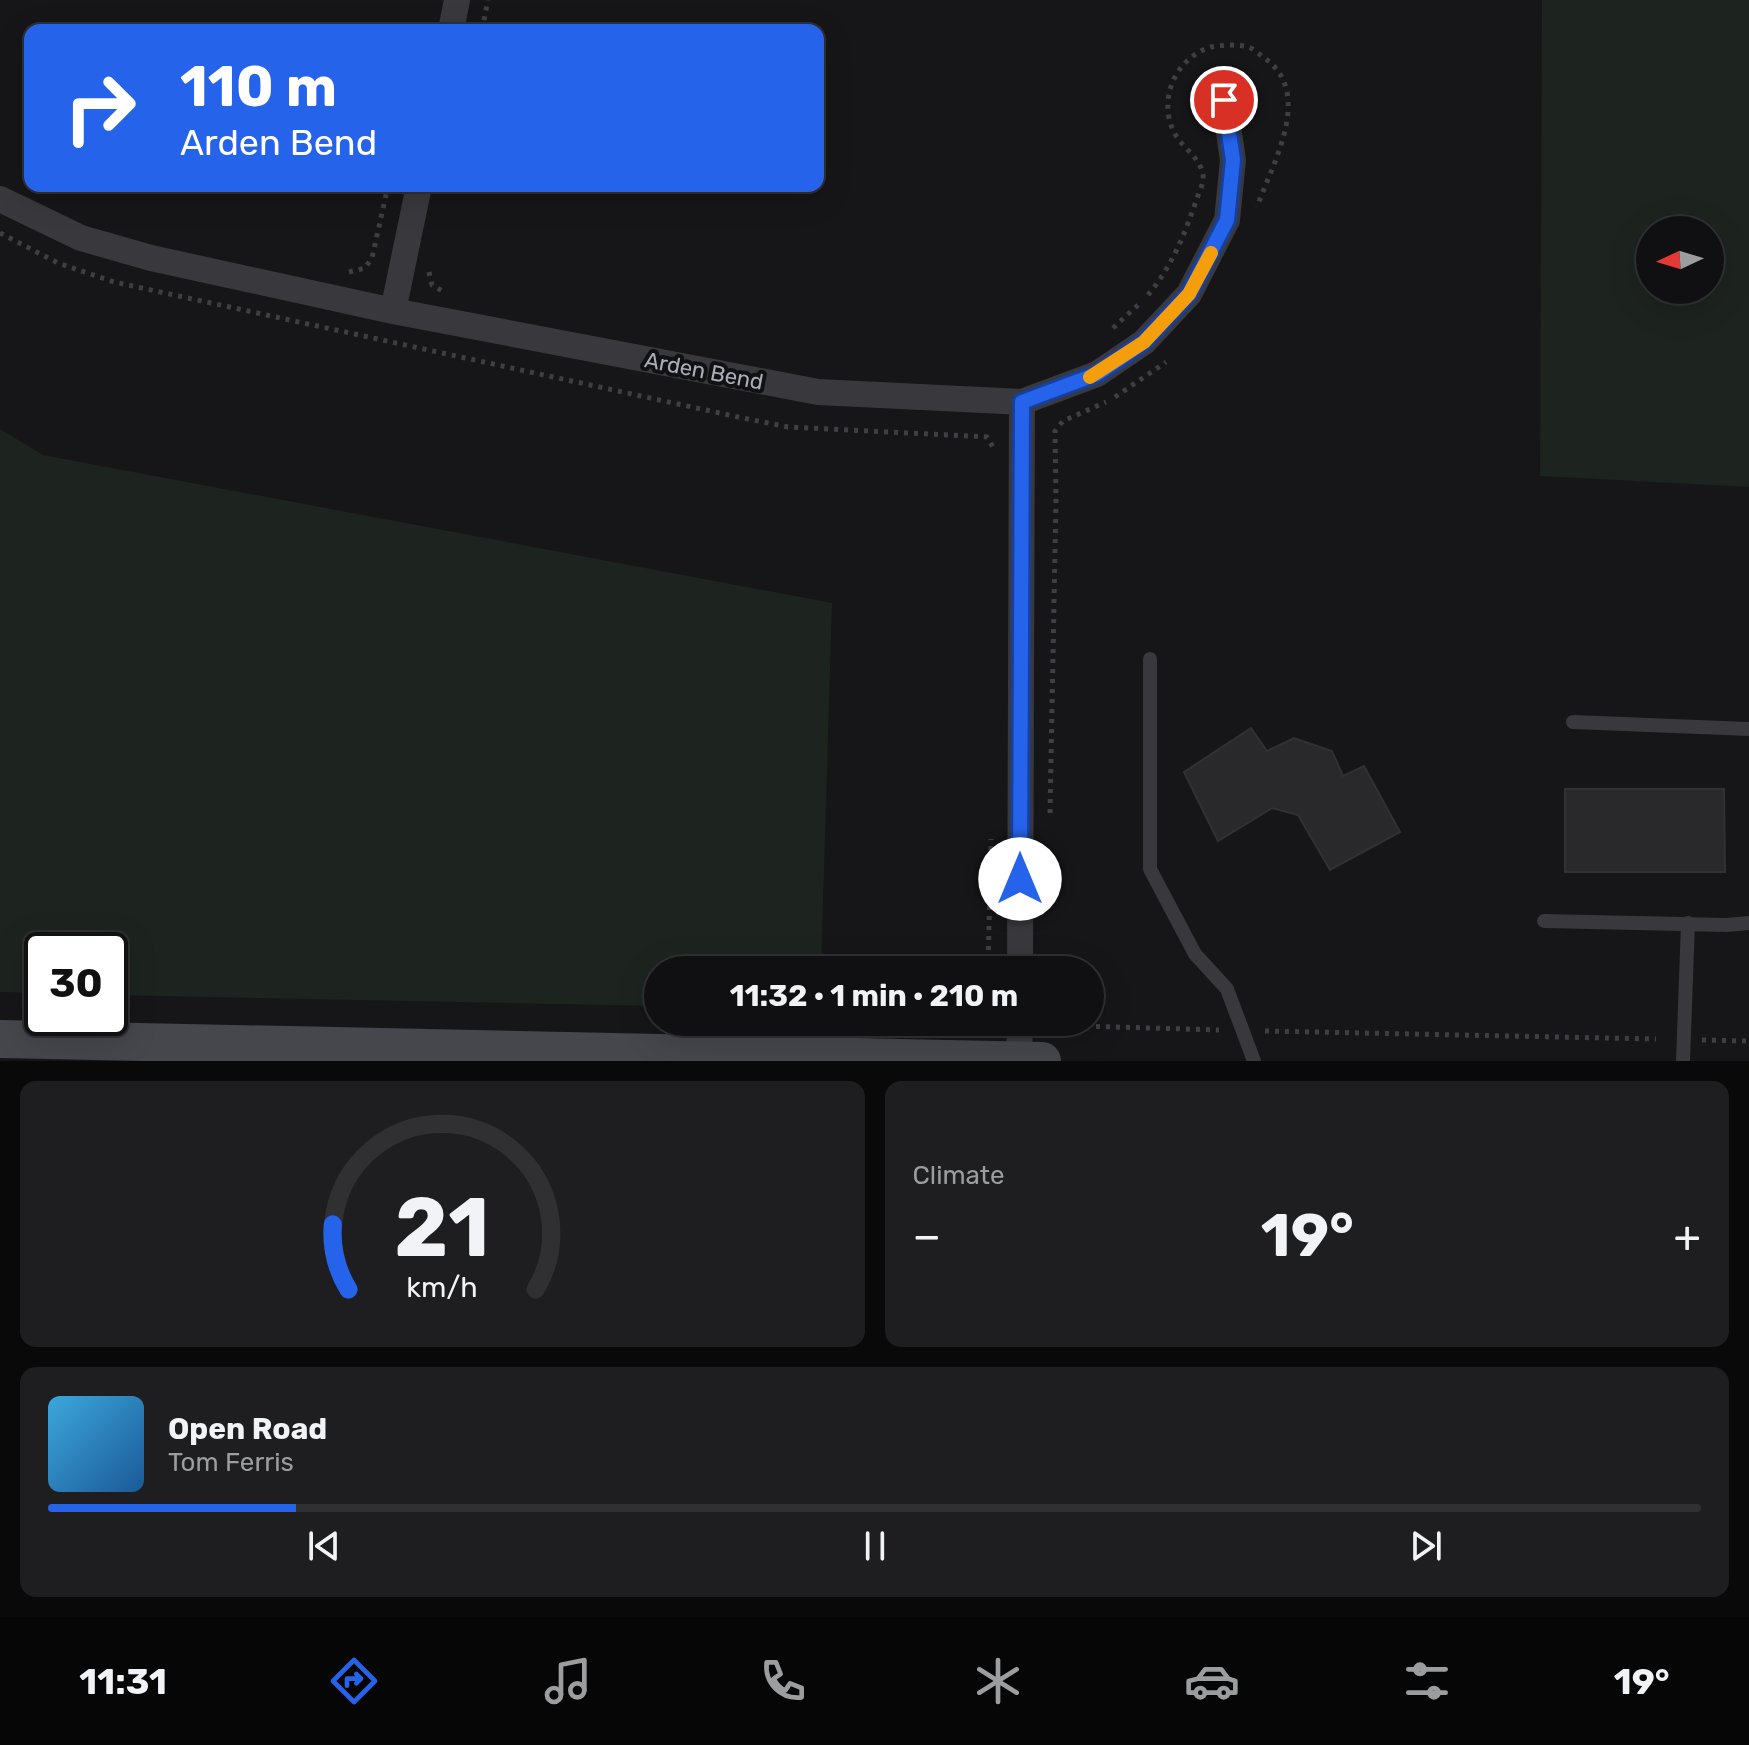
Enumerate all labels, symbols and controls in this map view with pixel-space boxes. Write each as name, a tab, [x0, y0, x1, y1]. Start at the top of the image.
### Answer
text: 110 m	[180, 54, 337, 120]
icon: right	[48, 56, 152, 160]
pin	[1190, 66, 1258, 134]
icon: arrive	[1202, 78, 1246, 122]
text: Arden Bend	[180, 121, 377, 164]
north arrow	[1636, 216, 1724, 304]
map controls	[1636, 216, 1724, 304]
street label: Arden Bend	[642, 346, 766, 396]
position arrow	[978, 837, 1062, 921]
speed limit sign: 30	[24, 932, 128, 1036]
text: 11:32 · 1 min · 210 m	[730, 978, 1018, 1014]
text: Climate	[913, 1160, 1005, 1191]
text: 21	[395, 1178, 490, 1277]
text: 19°	[1261, 1200, 1354, 1271]
text: −	[913, 1210, 941, 1262]
text: +	[1674, 1210, 1701, 1262]
text: km/h	[407, 1270, 478, 1304]
text: Open Road	[168, 1411, 327, 1447]
text: Tom Ferris	[168, 1447, 294, 1478]
icon: previous	[302, 1524, 346, 1568]
icon: pause	[853, 1524, 897, 1568]
icon: next	[1404, 1524, 1448, 1568]
icon: directions	[326, 1653, 382, 1709]
icon: music	[540, 1653, 596, 1709]
icon: phone	[755, 1653, 811, 1709]
icon: climate	[970, 1653, 1026, 1709]
icon: car	[1184, 1653, 1240, 1709]
icon: filters	[1399, 1653, 1455, 1709]
text: 11:31	[79, 1660, 167, 1703]
text: 19°	[1614, 1660, 1670, 1703]

